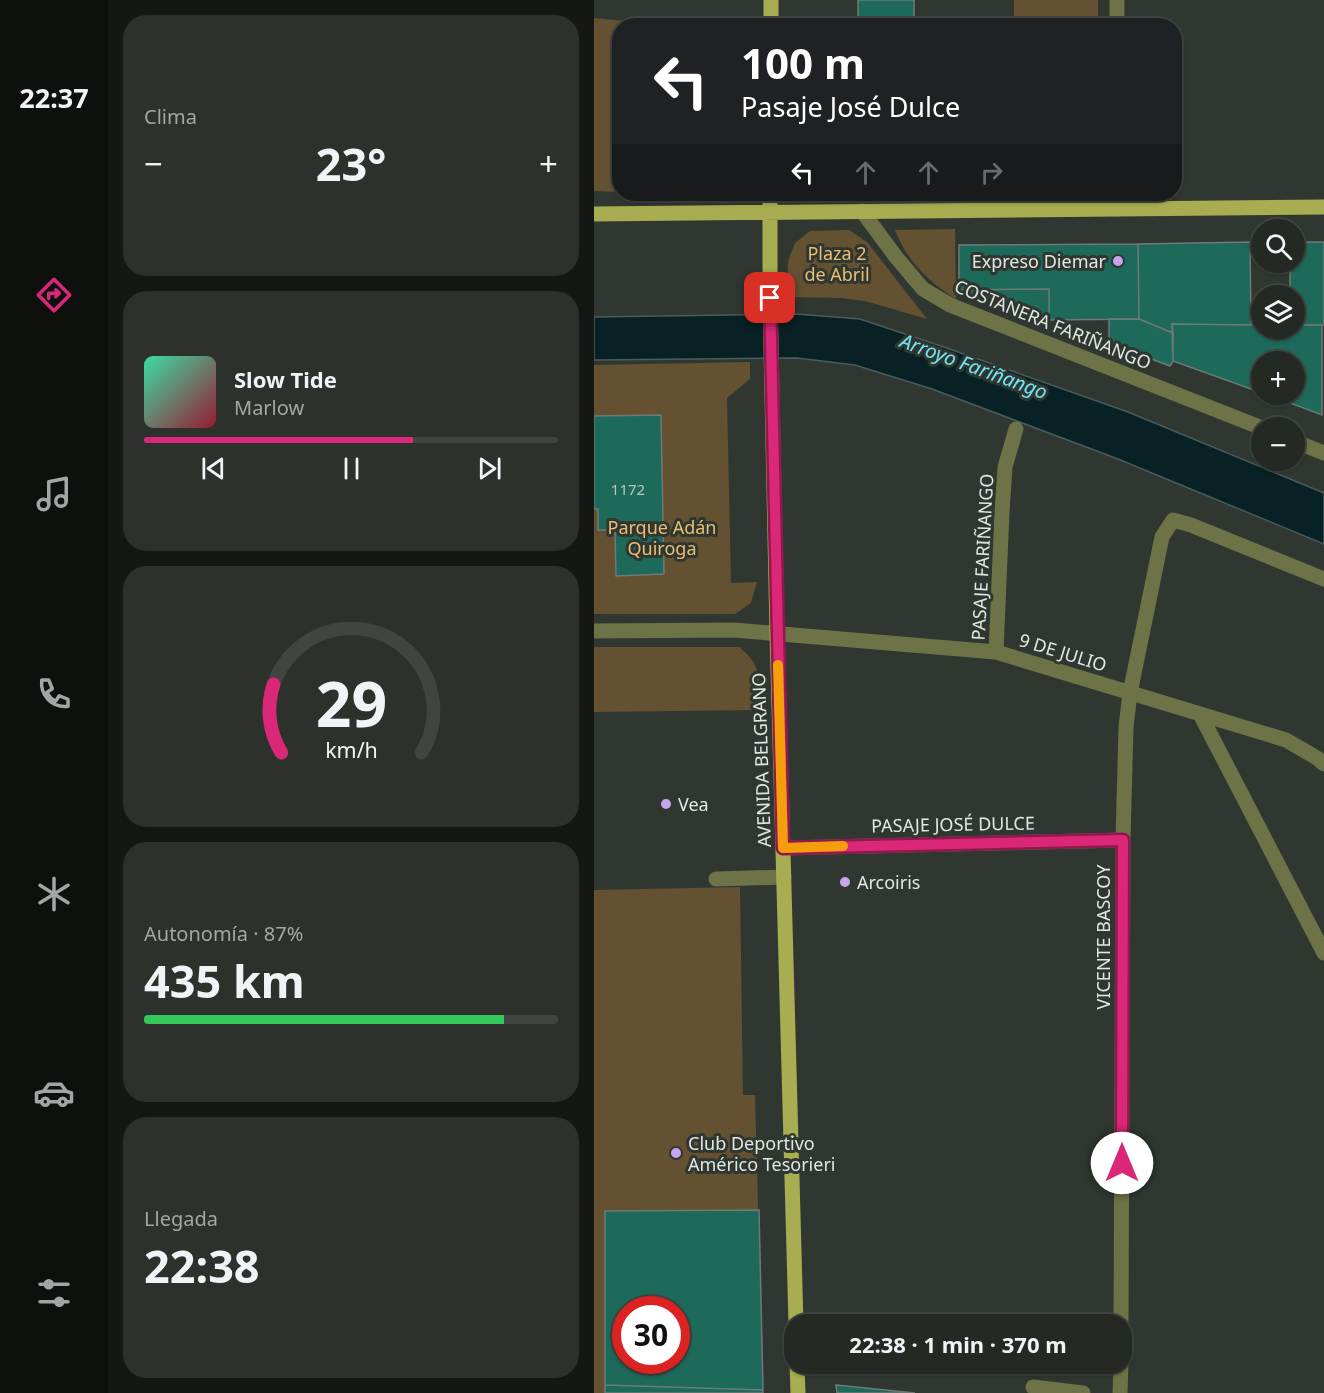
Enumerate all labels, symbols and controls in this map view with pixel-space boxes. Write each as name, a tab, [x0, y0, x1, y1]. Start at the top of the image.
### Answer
text: 100 m	[741, 34, 865, 91]
icon: left	[642, 42, 720, 120]
text: 22:37	[19, 79, 89, 116]
text: Pasaje José Dulce	[741, 88, 960, 125]
text: Clima	[144, 103, 197, 130]
text: 23°	[316, 133, 386, 194]
text: −	[144, 141, 163, 186]
text: +	[539, 141, 558, 186]
icon: left	[786, 156, 819, 189]
icon: ahead	[849, 156, 882, 189]
icon: ahead	[912, 156, 945, 189]
icon: right	[975, 156, 1008, 189]
map controls	[1251, 219, 1305, 471]
button: search	[1251, 219, 1305, 273]
park label: Plaza 2 de Abril	[804, 241, 870, 286]
place label: Expreso Diemar	[972, 249, 1107, 273]
marker: Expreso Diemar	[1111, 254, 1125, 268]
pin	[744, 272, 795, 323]
icon: directions	[33, 274, 75, 316]
street label: COSTANERA FARIÑANGO	[951, 274, 1155, 374]
icon: arrive	[753, 281, 786, 314]
button: layers	[1251, 285, 1305, 339]
water label: Arroyo Fariñango	[895, 326, 1051, 405]
button: +	[1251, 351, 1305, 405]
text: Slow Tide	[234, 364, 337, 394]
text: Marlow	[234, 394, 304, 421]
button: −	[1251, 417, 1305, 471]
icon: previous	[197, 452, 230, 485]
icon: pause	[335, 452, 368, 485]
icon: next	[473, 452, 506, 485]
icon: music	[33, 473, 75, 515]
street label: PASAJE FARIÑANGO	[966, 473, 998, 641]
house number: 1172	[611, 479, 645, 499]
park label: Parque Adán Quiroga	[608, 515, 716, 560]
street label: 9 DE JULIO	[1016, 627, 1110, 677]
text: 29	[315, 661, 387, 746]
street label: AVENIDA BELGRANO	[746, 672, 776, 848]
icon: phone	[33, 673, 75, 715]
text: km/h	[325, 736, 377, 765]
place label: Vea	[678, 792, 709, 816]
marker: Vea	[659, 797, 673, 811]
street label: PASAJE JOSÉ DULCE	[871, 811, 1035, 837]
street label: VICENTE BASCOY	[1091, 864, 1115, 1009]
place label: Arcoiris	[857, 870, 920, 894]
icon: climate	[33, 873, 75, 915]
marker: Arcoiris	[838, 875, 852, 889]
text: Autonomía · 87%	[144, 920, 303, 947]
text: 435 km	[144, 950, 305, 1011]
icon: car	[33, 1072, 75, 1114]
place label: Club Deportivo Américo Tesorieri	[688, 1131, 836, 1176]
position arrow	[1090, 1131, 1154, 1195]
marker: Club Deportivo Américo Tesorieri	[669, 1146, 683, 1160]
text: Llegada	[144, 1205, 218, 1232]
text: 22:38	[144, 1235, 260, 1296]
icon: filters	[33, 1272, 75, 1314]
speed limit sign: 30	[612, 1296, 690, 1374]
text: 22:38 · 1 min · 370 m	[849, 1329, 1067, 1359]

